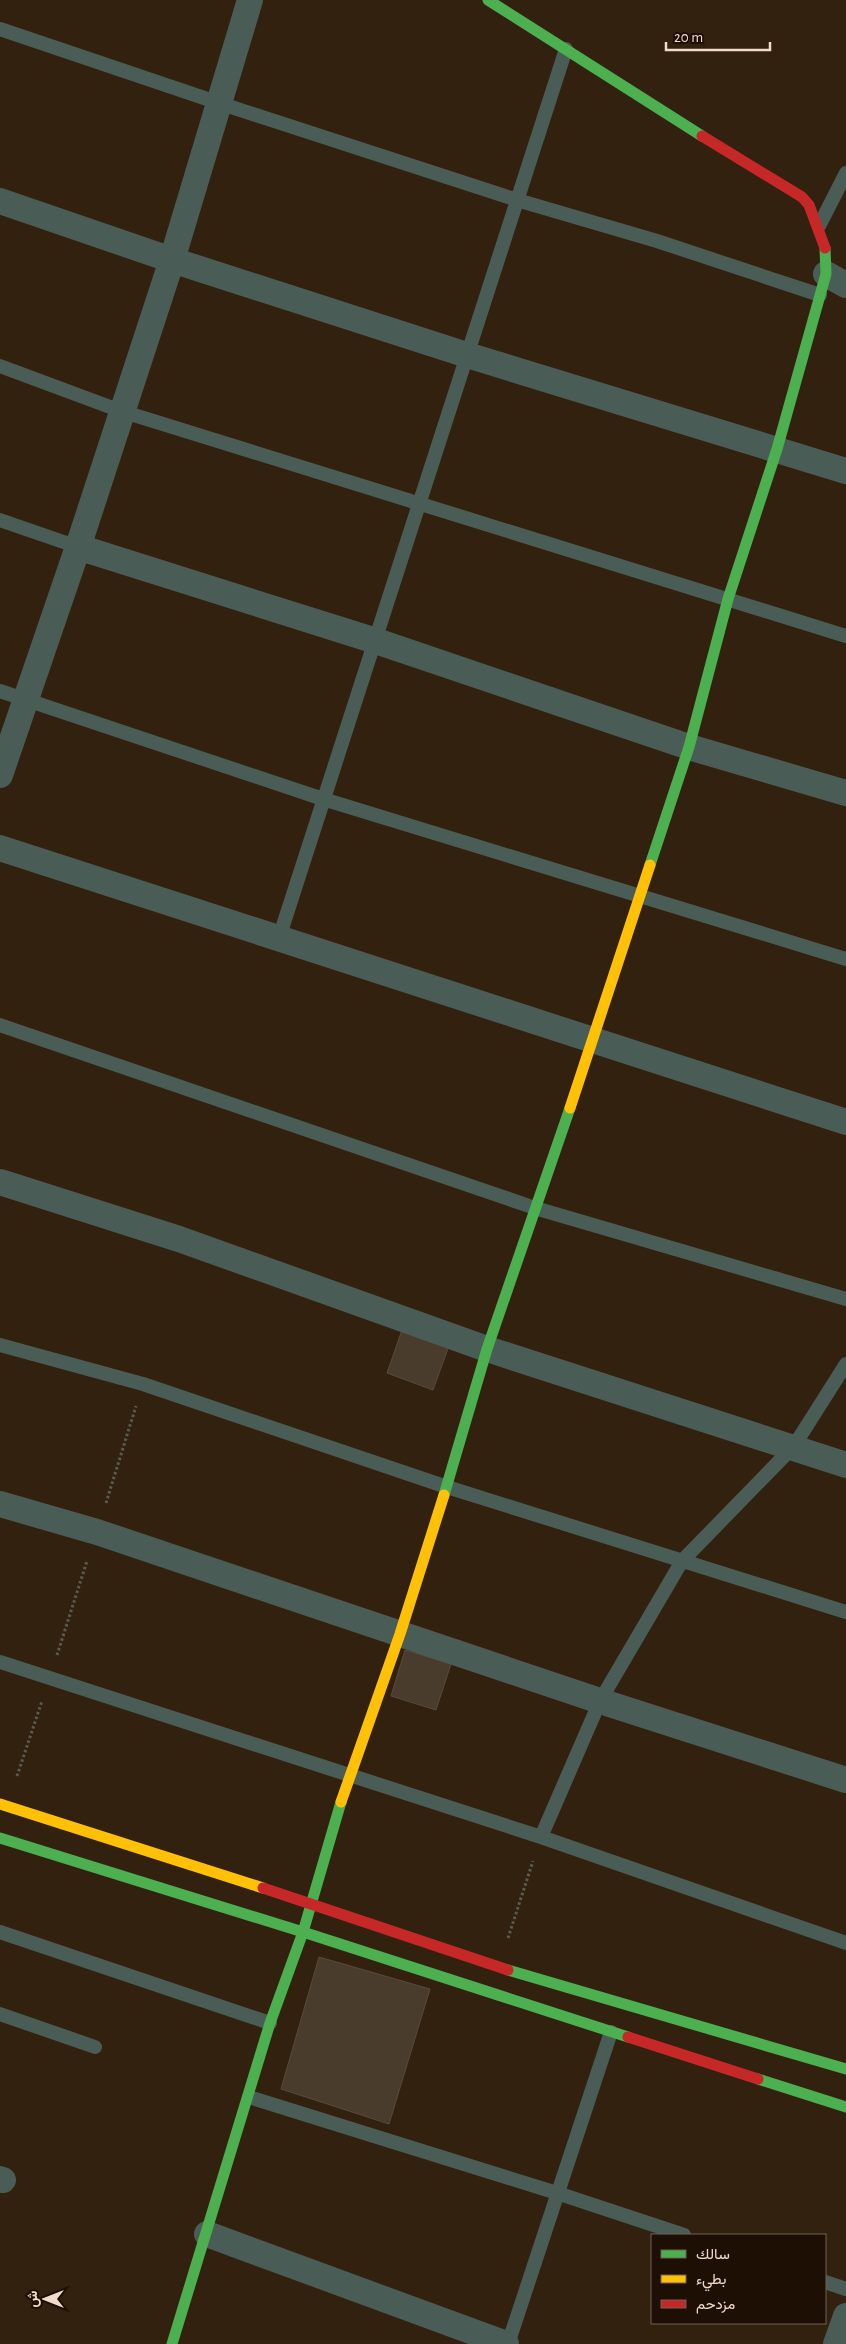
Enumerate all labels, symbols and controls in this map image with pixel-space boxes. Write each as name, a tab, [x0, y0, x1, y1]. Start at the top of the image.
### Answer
scale bar	[666, 20, 770, 52]
text: 20 m	[674, 30, 703, 45]
legend	[651, 2234, 826, 2324]
text: سالك	[696, 2247, 730, 2262]
text: بطيء	[696, 2272, 726, 2292]
north arrow	[20, 2274, 70, 2324]
text: ش	[26, 2290, 41, 2307]
text: مزدحم	[696, 2297, 735, 2314]

